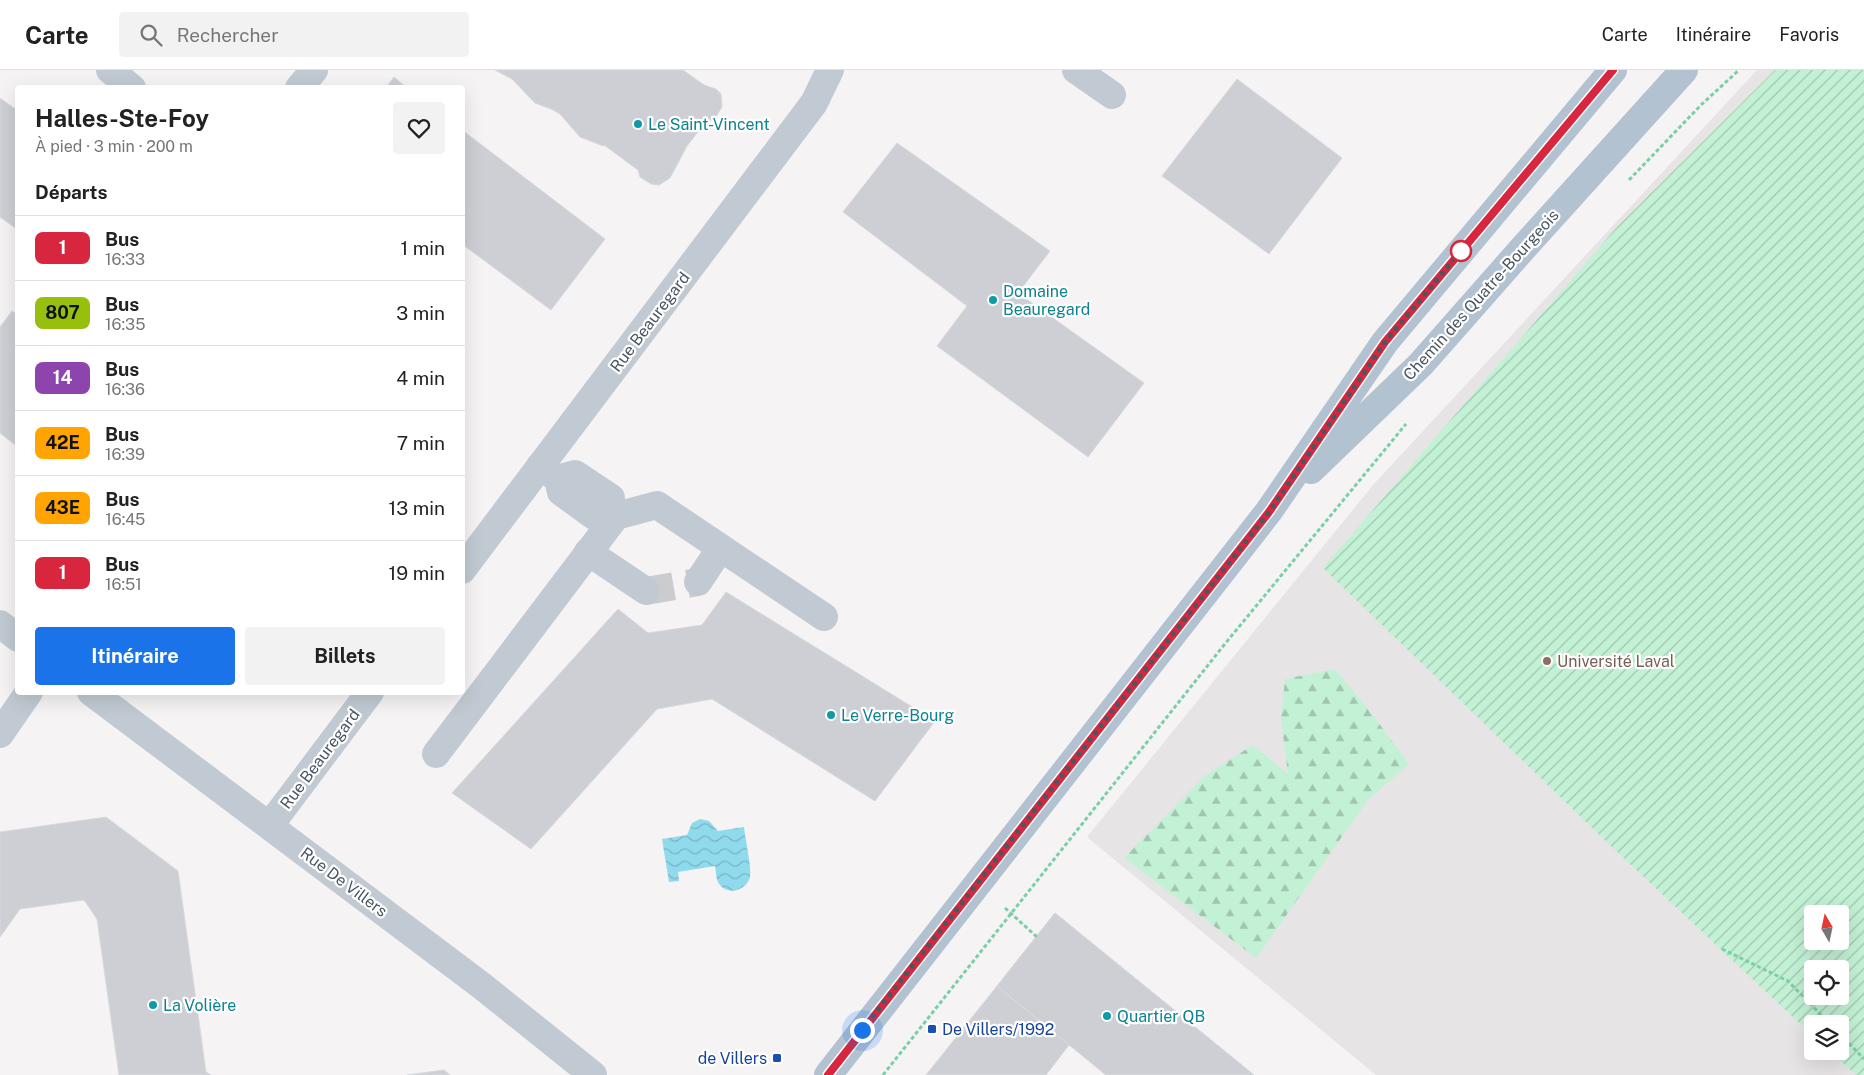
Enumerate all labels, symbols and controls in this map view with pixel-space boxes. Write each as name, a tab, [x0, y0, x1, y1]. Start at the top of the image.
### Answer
search box	[119, 12, 469, 57]
text: Carte	[25, 21, 89, 49]
icon: search	[137, 21, 165, 49]
text: Rechercher	[177, 24, 279, 46]
text: Carte	[1602, 24, 1648, 45]
text: Itinéraire	[1676, 24, 1751, 45]
text: Favoris	[1779, 24, 1839, 45]
button: heart	[393, 102, 445, 154]
text: Halles-Ste-Foy	[35, 104, 209, 132]
place label: Le Saint-Vincent	[648, 115, 770, 134]
marker: Le Saint-Vincent	[632, 118, 644, 130]
text: À pied · 3 min · 200 m	[35, 137, 193, 156]
text: Départs	[35, 181, 107, 203]
street label: Chemin des Quatre-Bourgeois	[1399, 206, 1563, 384]
text: Bus	[105, 228, 139, 250]
text: 1	[59, 237, 66, 258]
text: 1 min	[400, 237, 445, 259]
unlabelled marker	[1450, 240, 1472, 262]
text: 16:33	[105, 250, 145, 269]
street label: Rue Beauregard	[606, 268, 694, 376]
place label: Domaine Beauregard	[1003, 282, 1090, 319]
text: Bus	[105, 293, 139, 315]
marker: Domaine Beauregard	[987, 294, 999, 306]
text: 807	[45, 302, 80, 323]
text: 3 min	[396, 302, 445, 324]
text: 16:35	[105, 315, 145, 334]
text: Bus	[105, 358, 139, 380]
text: 14	[53, 367, 72, 388]
text: 4 min	[396, 367, 445, 389]
text: 16:36	[105, 380, 145, 399]
text: Bus	[105, 423, 139, 445]
text: 42E	[45, 432, 80, 453]
text: 7 min	[397, 432, 445, 454]
text: 16:39	[105, 445, 145, 464]
text: Bus	[105, 488, 140, 510]
text: 43E	[45, 497, 80, 518]
text: 13 min	[388, 497, 445, 519]
text: 16:45	[105, 510, 145, 529]
text: Bus	[105, 553, 139, 575]
text: 1	[59, 562, 66, 583]
text: 19 min	[389, 562, 445, 584]
text: 16:51	[105, 575, 142, 594]
button: Itinéraire	[35, 627, 235, 685]
button: Billets	[245, 627, 445, 685]
place label: Université Laval	[1557, 652, 1675, 671]
marker: Université Laval	[1541, 655, 1553, 667]
street label: Rue Beauregard	[276, 705, 364, 813]
place label: Le Verre-Bourg	[841, 706, 954, 725]
marker: Le Verre-Bourg	[825, 709, 837, 721]
street label: Rue De Villers	[297, 843, 391, 921]
north arrow	[1804, 905, 1849, 950]
map controls	[1804, 905, 1849, 1060]
button: locate	[1804, 960, 1849, 1005]
place label: La Volière	[163, 996, 236, 1015]
marker: La Volière	[147, 999, 159, 1011]
place label: Quartier QB	[1117, 1007, 1205, 1026]
marker: Quartier QB	[1101, 1010, 1113, 1022]
button: layers	[1804, 1015, 1849, 1060]
your location	[850, 1018, 875, 1043]
place label: De Villers/1992	[942, 1020, 1054, 1039]
marker: De Villers/1992	[926, 1023, 938, 1035]
place label: de Villers	[698, 1049, 767, 1068]
marker: de Villers	[771, 1052, 783, 1064]

